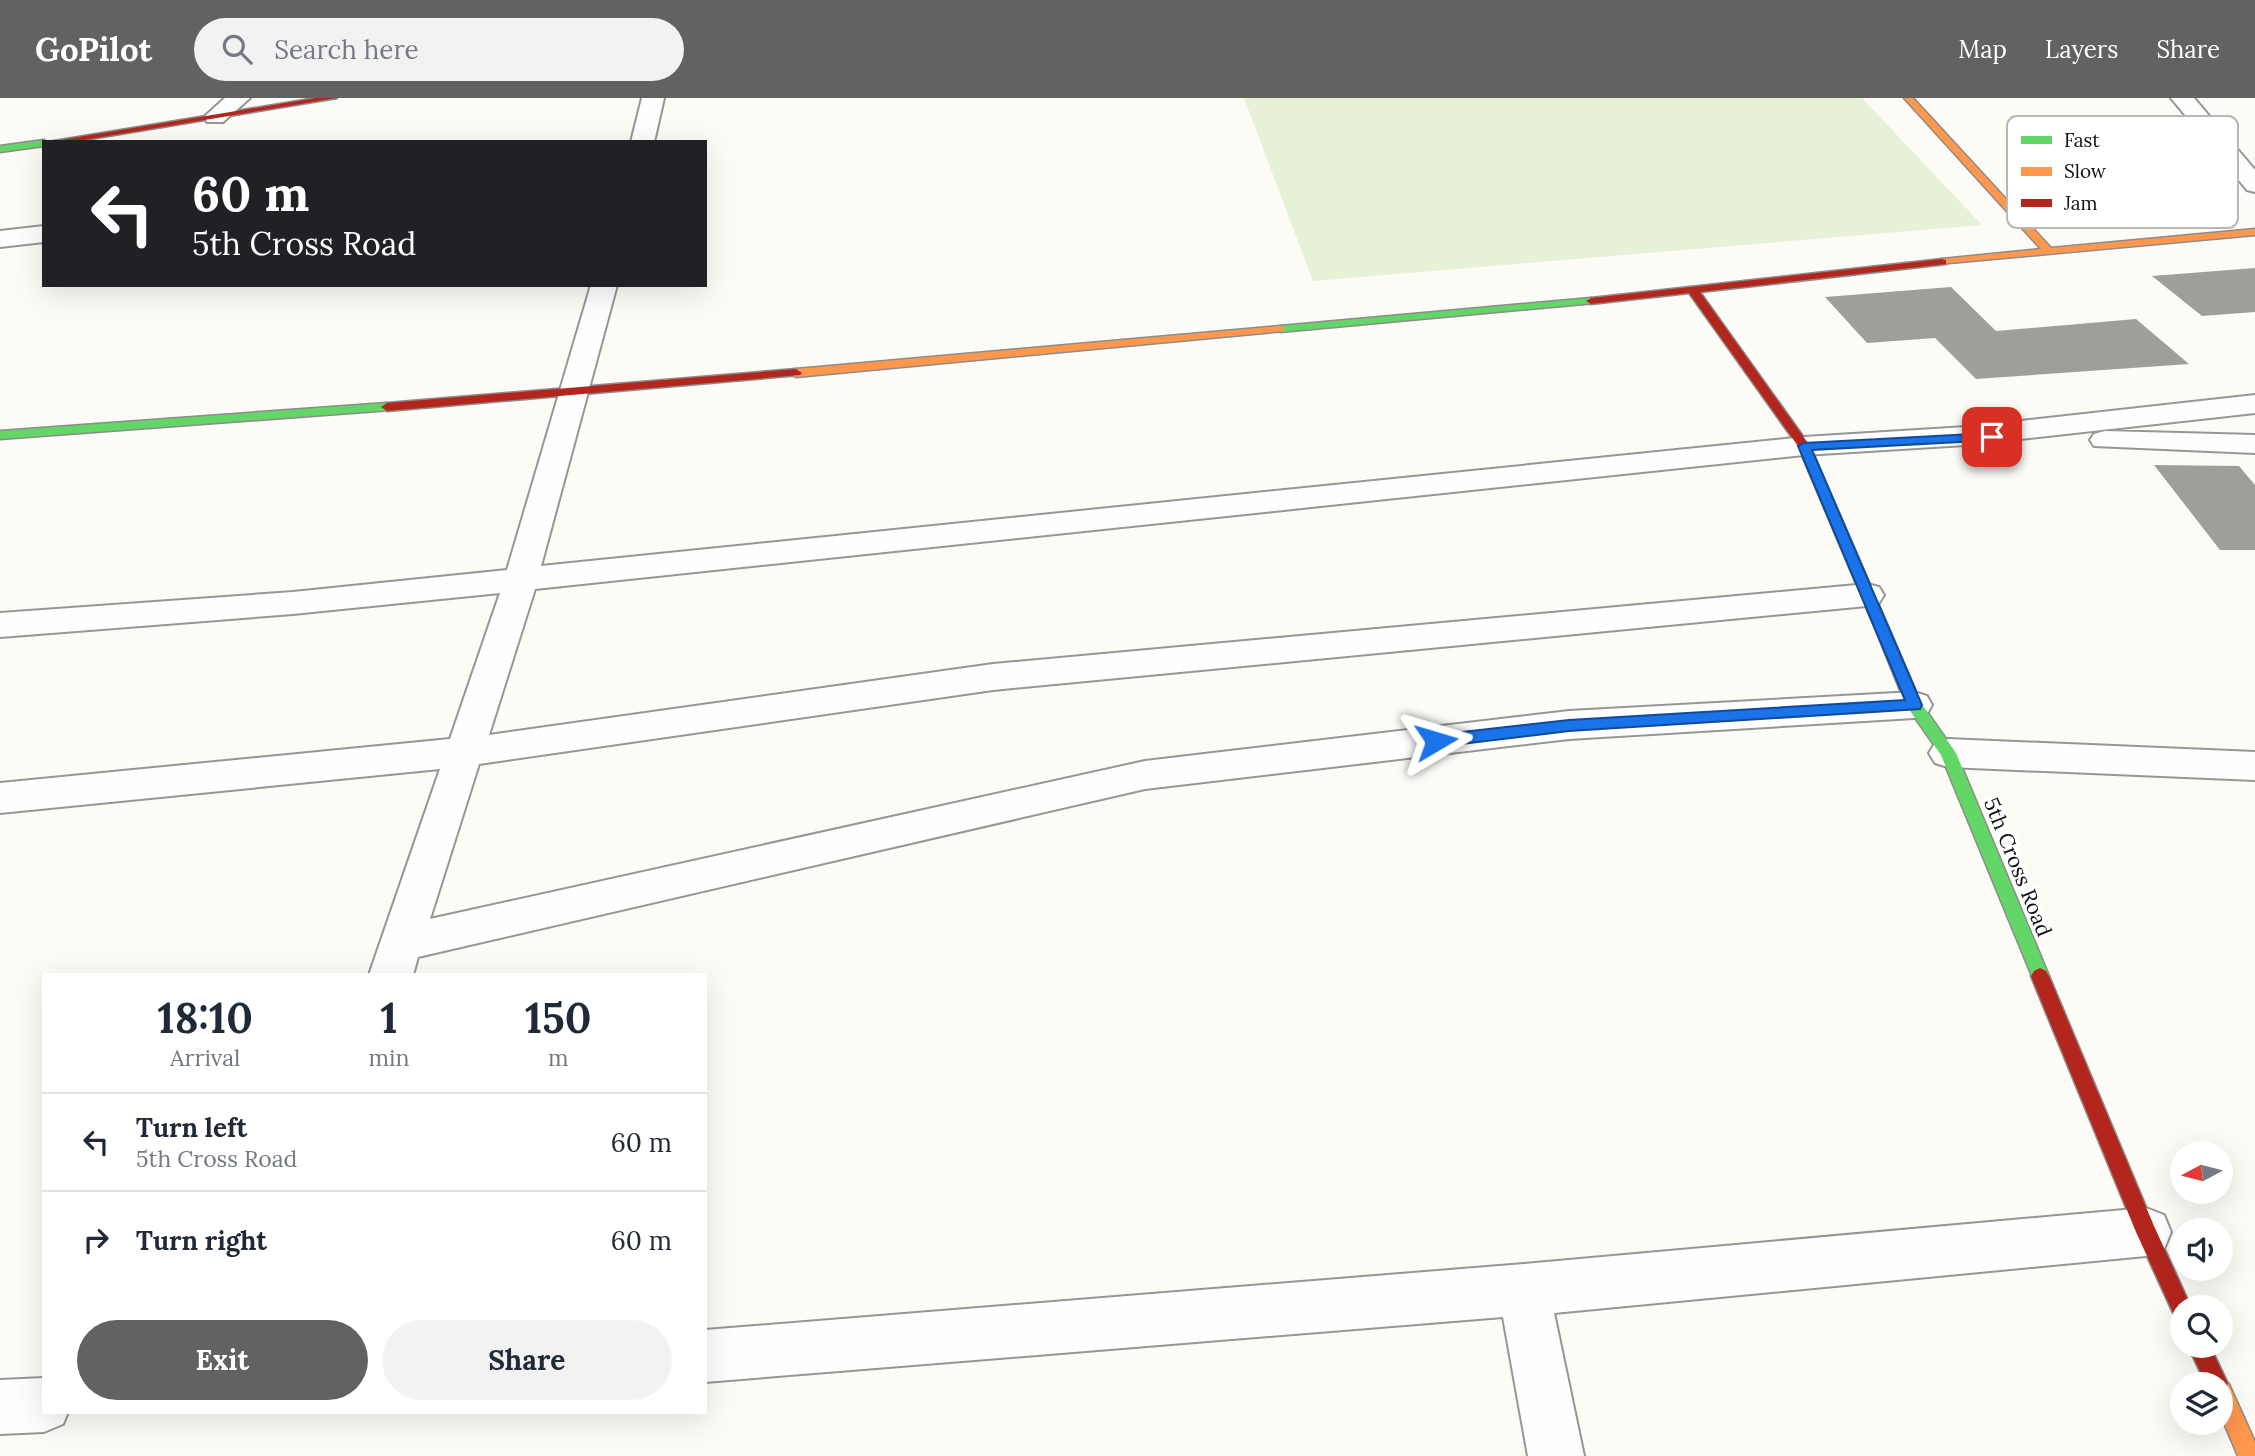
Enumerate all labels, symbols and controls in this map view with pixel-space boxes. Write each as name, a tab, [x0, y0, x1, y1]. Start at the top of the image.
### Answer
search box	[194, 18, 684, 81]
text: GoPilot	[35, 28, 152, 70]
icon: search	[218, 30, 256, 68]
text: Search here	[274, 33, 419, 66]
text: Map	[1958, 34, 2007, 65]
text: Layers	[2045, 34, 2118, 65]
text: Share	[2156, 34, 2220, 65]
legend	[2007, 116, 2238, 228]
text: Fast	[2064, 128, 2100, 152]
text: Slow	[2064, 159, 2107, 183]
text: 60 m	[192, 162, 309, 224]
icon: left	[77, 168, 168, 259]
text: Jam	[2063, 191, 2098, 215]
text: 5th Cross Road	[192, 223, 416, 264]
pin	[1962, 407, 2022, 467]
icon: arrive	[1973, 418, 2011, 456]
position arrow	[1399, 704, 1473, 778]
street label: 5th Cross Road	[1978, 794, 2058, 940]
text: 18:10	[158, 991, 253, 1045]
text: 1	[380, 991, 397, 1045]
text: 150	[525, 991, 591, 1045]
text: Arrival	[170, 1043, 240, 1072]
text: min	[368, 1043, 409, 1072]
text: m	[548, 1043, 568, 1072]
text: Turn left	[136, 1111, 247, 1144]
icon: left	[77, 1123, 115, 1161]
text: 60 m	[611, 1126, 672, 1159]
north arrow	[2170, 1141, 2233, 1204]
map controls	[2170, 1141, 2233, 1435]
text: 5th Cross Road	[136, 1144, 297, 1173]
button: sound	[2170, 1218, 2233, 1281]
icon: right	[77, 1221, 115, 1259]
text: Turn right	[136, 1224, 267, 1257]
text: 60 m	[611, 1224, 672, 1257]
button: search	[2170, 1295, 2233, 1358]
button: Exit	[77, 1320, 368, 1400]
button: Share	[382, 1320, 672, 1400]
button: layers	[2170, 1372, 2233, 1435]

